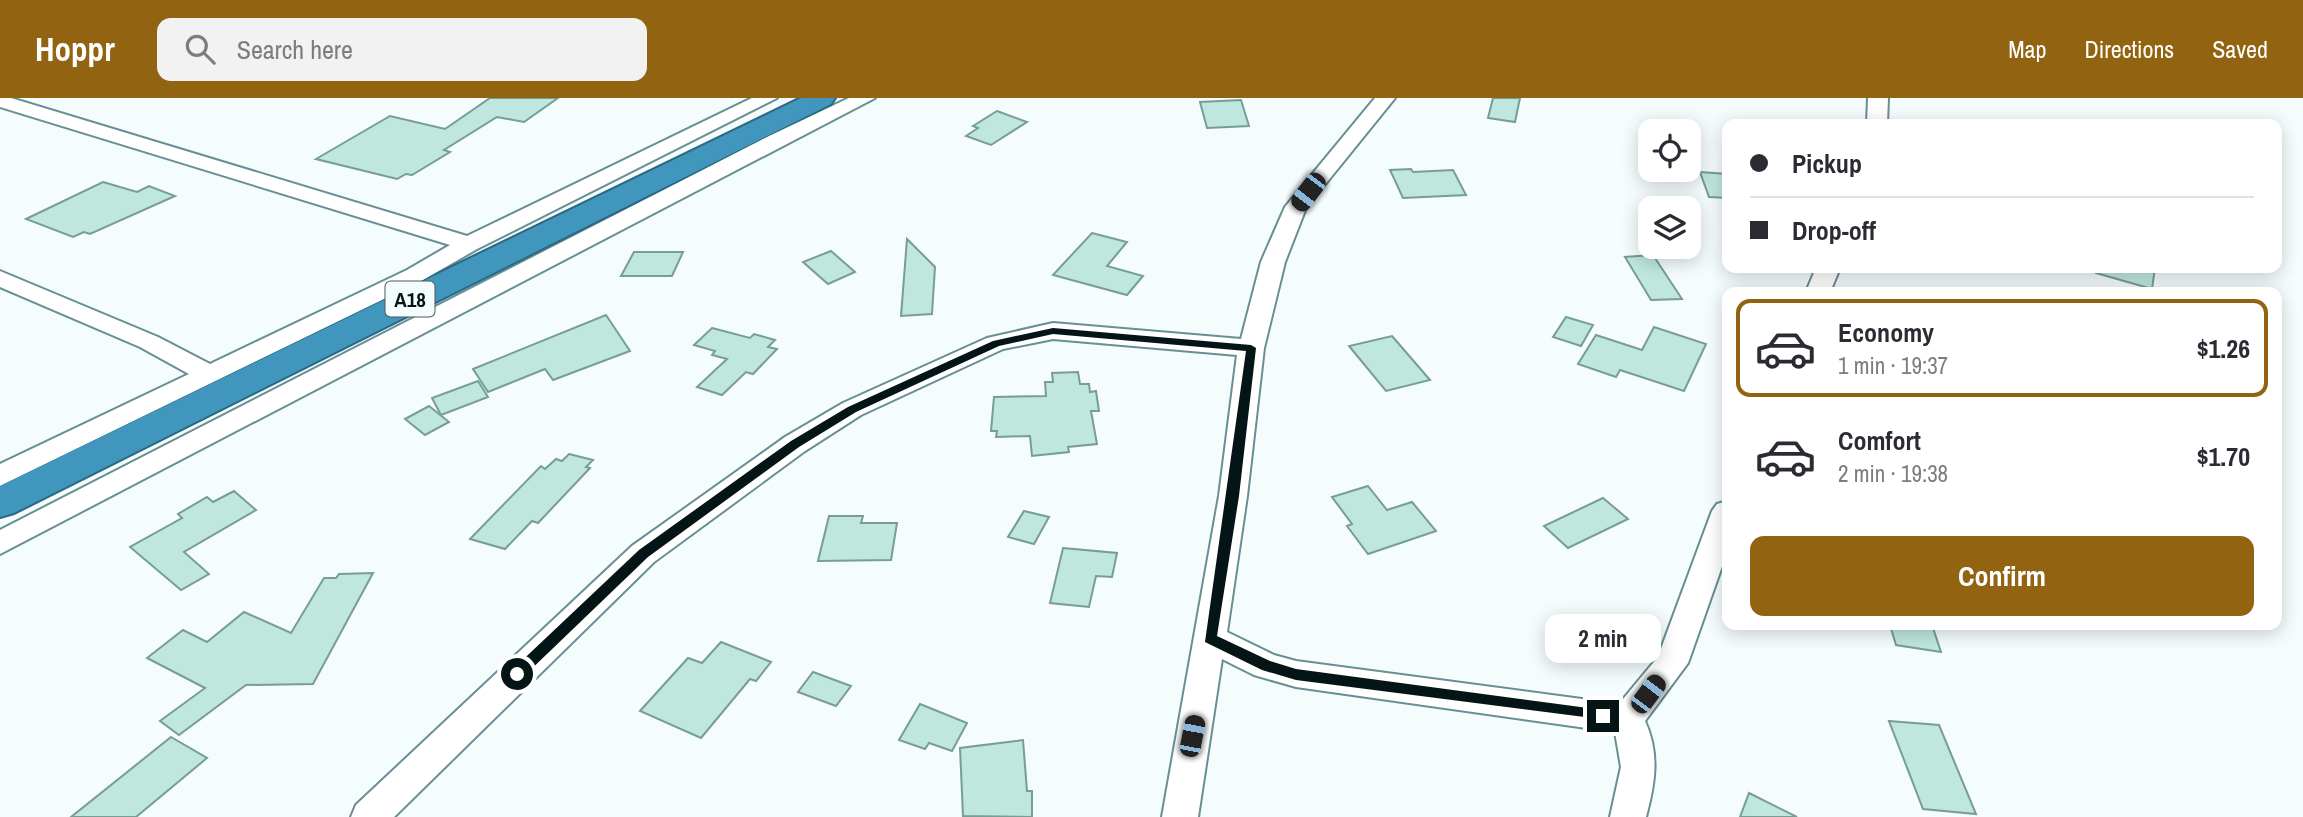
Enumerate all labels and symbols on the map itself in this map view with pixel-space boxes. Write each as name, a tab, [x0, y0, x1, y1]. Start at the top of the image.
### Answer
car	[1287, 169, 1330, 215]
road number: A18	[386, 282, 434, 316]
callout: 2 min	[1545, 614, 1661, 664]
route start	[501, 658, 533, 690]
car	[1627, 671, 1670, 717]
route end	[1587, 700, 1619, 732]
car	[1178, 713, 1207, 759]

